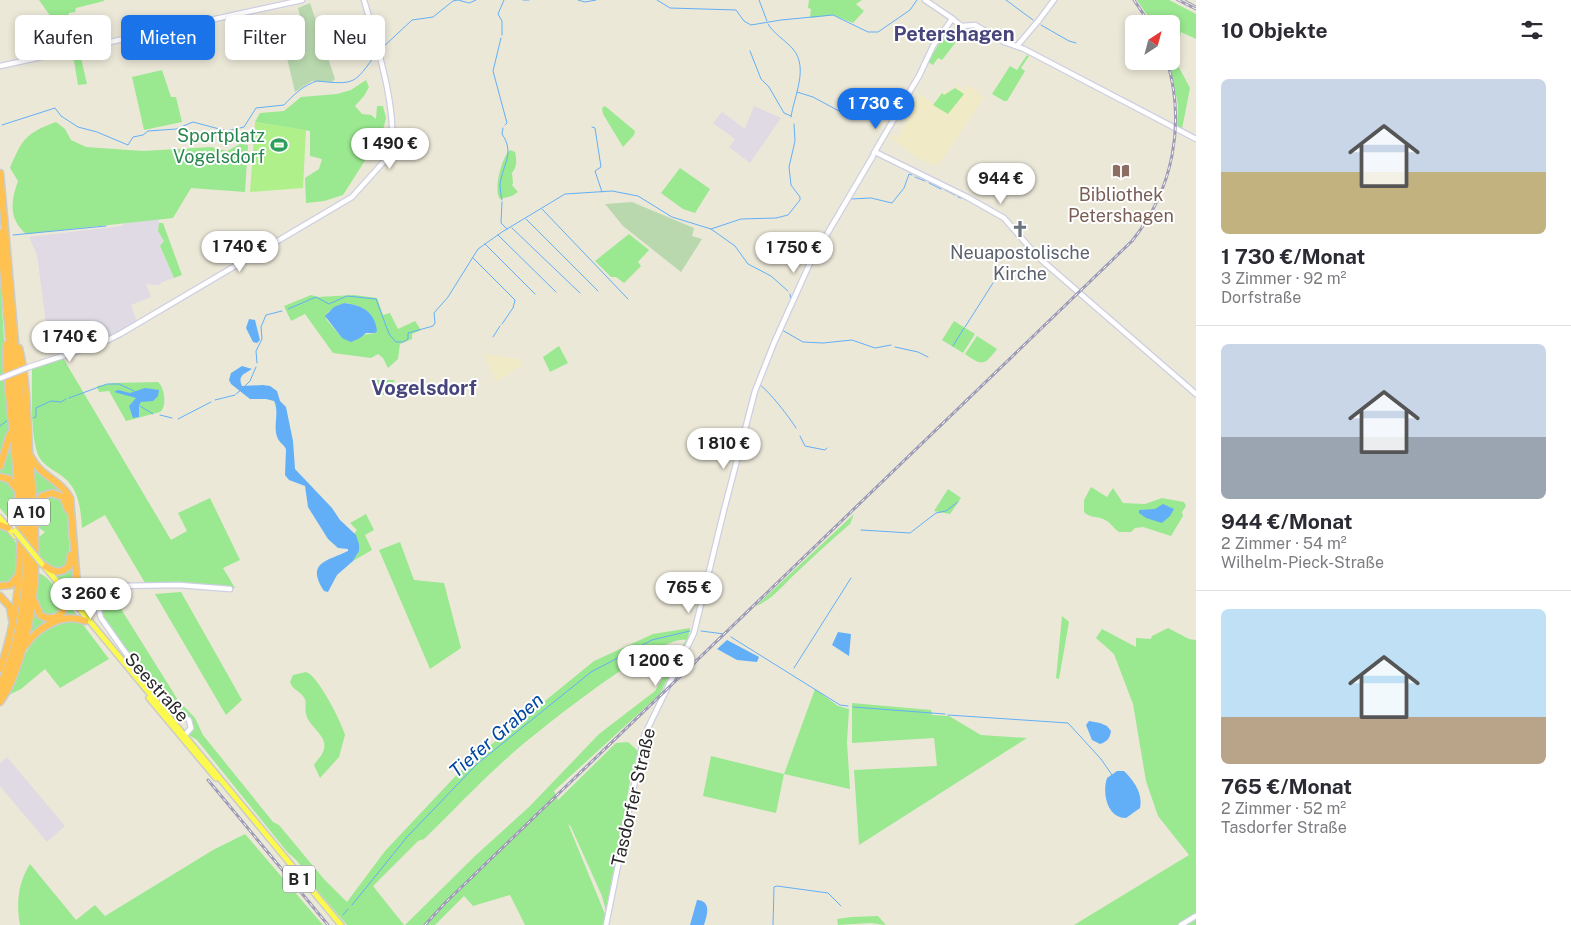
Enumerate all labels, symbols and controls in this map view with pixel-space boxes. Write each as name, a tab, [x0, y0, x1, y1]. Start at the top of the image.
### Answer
chip: Kaufen	[15, 15, 111, 60]
chip: Mieten	[121, 15, 215, 60]
chip: Filter	[225, 15, 305, 60]
chip: Neu	[315, 15, 385, 60]
north arrow	[1125, 15, 1180, 70]
map controls	[1125, 15, 1180, 70]
icon: filters	[1518, 16, 1546, 44]
text: 10 Objekte	[1221, 18, 1328, 43]
district label: Petershagen	[894, 22, 1015, 46]
pin: 1 730 €	[830, 88, 922, 130]
text: 1 730 €	[848, 94, 904, 113]
icon: home	[1339, 111, 1429, 201]
place label: Sportplatz Vogelsdorf	[173, 125, 265, 167]
pin: 1 490 €	[344, 128, 436, 170]
text: 1 490 €	[362, 134, 418, 153]
sports icon: Sportplatz Vogelsdorf	[269, 135, 289, 155]
library icon: Bibliothek Petershagen	[1111, 161, 1131, 181]
pin: 944 €	[966, 162, 1036, 205]
text: 944 €	[978, 169, 1024, 188]
place label: Bibliothek Petershagen	[1068, 184, 1174, 226]
church icon: Neuapostolische Kirche	[1010, 219, 1030, 239]
pin: 1 740 €	[194, 230, 286, 273]
pin: 1 750 €	[748, 232, 840, 274]
text: 1 740 €	[212, 237, 268, 256]
text: 1 750 €	[766, 238, 822, 257]
place label: Neuapostolische Kirche	[950, 242, 1090, 284]
text: 1 730 €/Monat	[1221, 244, 1365, 269]
text: 3 Zimmer · 92 m²	[1221, 269, 1346, 288]
text: Dorfstraße	[1221, 288, 1301, 307]
pin: 1 740 €	[24, 320, 116, 363]
text: 1 740 €	[42, 327, 98, 346]
district label: Vogelsdorf	[371, 376, 477, 400]
icon: home	[1339, 377, 1429, 467]
pin: 1 810 €	[678, 428, 770, 470]
text: 1 810 €	[698, 434, 750, 453]
road number: A 10	[8, 498, 50, 526]
text: 944 €/Monat	[1221, 509, 1352, 534]
text: 2 Zimmer · 54 m²	[1221, 534, 1347, 553]
text: Wilhelm-Pieck-Straße	[1221, 553, 1384, 572]
pin: 765 €	[654, 572, 724, 614]
pin: 3 260 €	[45, 578, 137, 620]
text: 765 €	[666, 578, 712, 597]
text: 3 260 €	[61, 584, 121, 603]
icon: home	[1339, 642, 1429, 732]
pin: 1 200 €	[610, 644, 702, 687]
street label: Seestraße	[120, 648, 194, 726]
text: 1 200 €	[628, 651, 684, 670]
water label: Tiefer Graben	[445, 688, 547, 782]
street label: Tasdorfer Straße	[607, 726, 659, 868]
text: 765 €/Monat	[1221, 774, 1352, 799]
text: 2 Zimmer · 52 m²	[1221, 799, 1346, 818]
text: Tasdorfer Straße	[1221, 818, 1347, 837]
road number: B 1	[283, 866, 315, 892]

